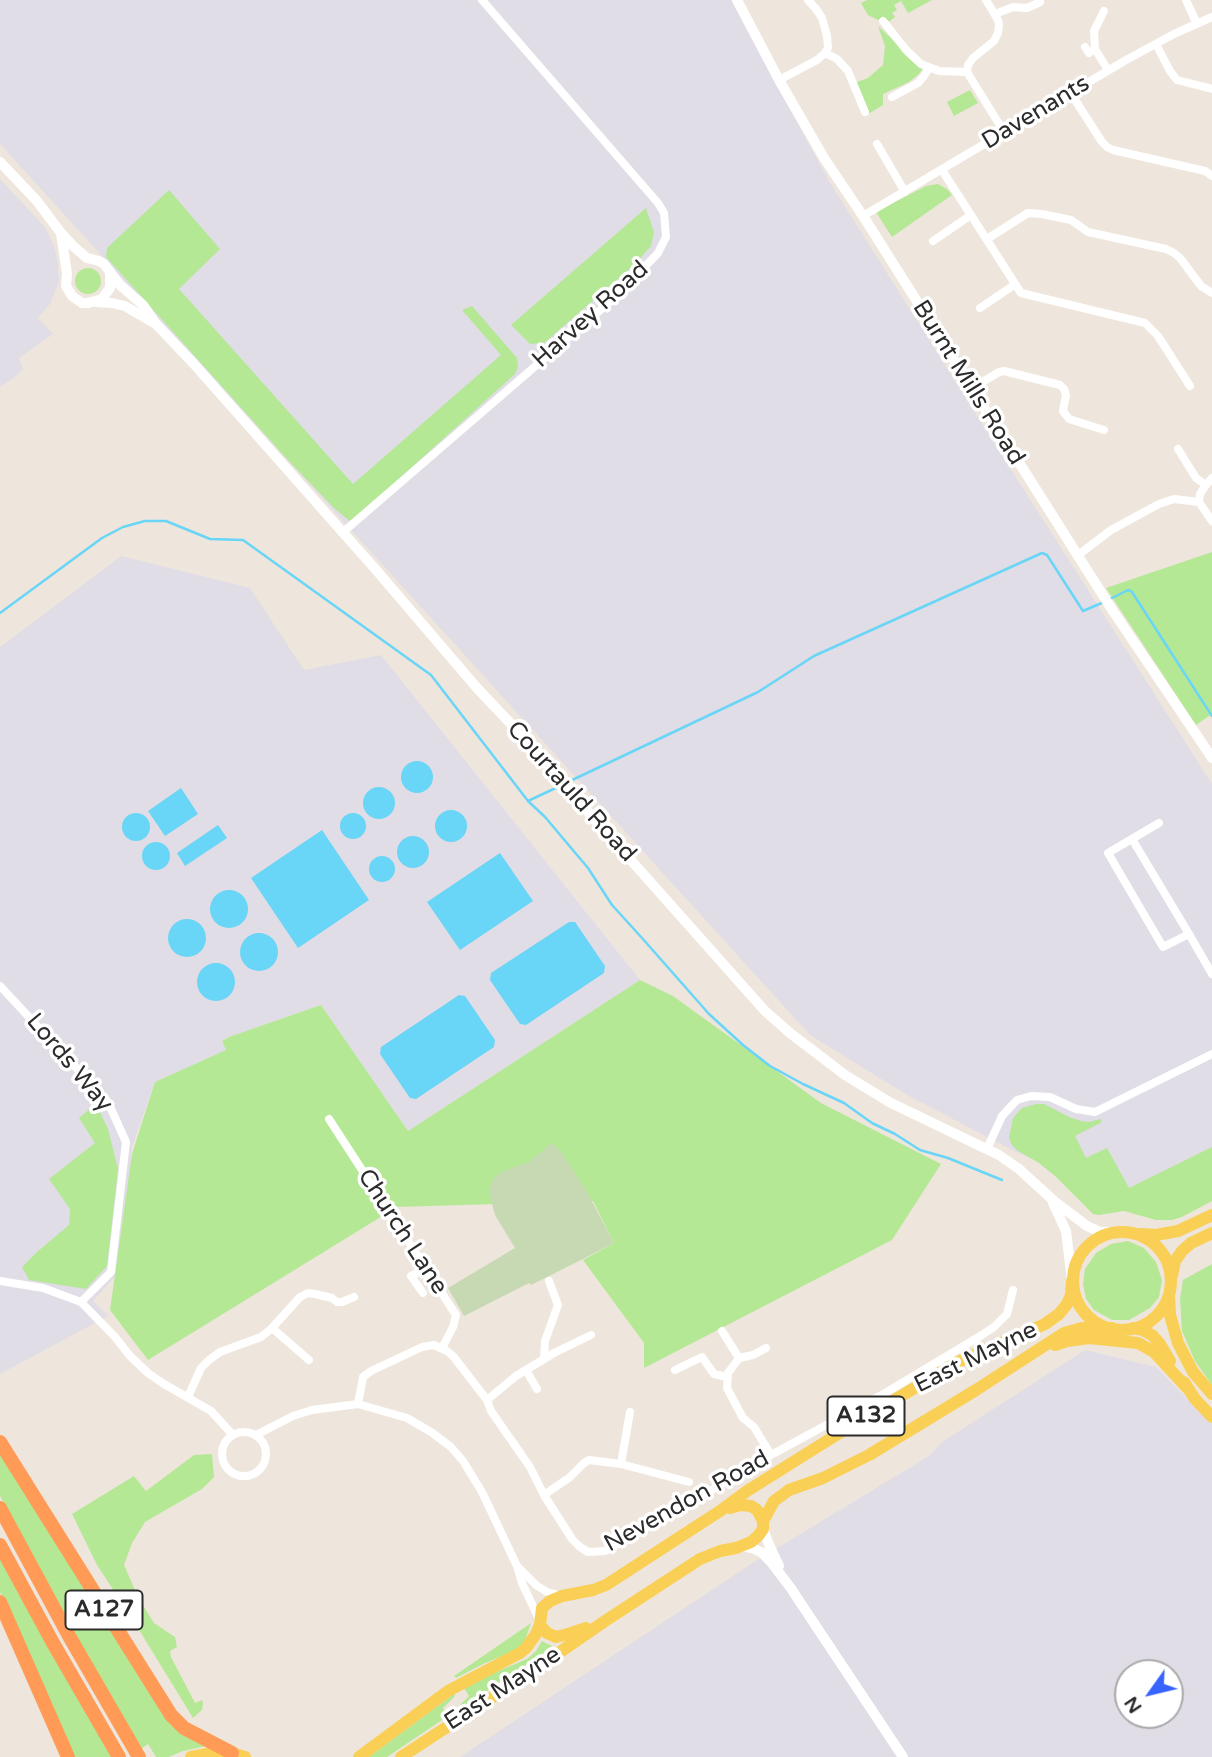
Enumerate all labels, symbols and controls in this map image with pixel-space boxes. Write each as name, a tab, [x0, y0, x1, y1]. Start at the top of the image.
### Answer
street label: Davenants	[977, 70, 1095, 156]
street label: Harvey Road	[527, 255, 655, 375]
street label: Burnt Mills Road	[906, 295, 1030, 471]
street label: Courtauld Road	[500, 716, 642, 868]
street label: Lords Way	[20, 1008, 118, 1118]
street label: Church Lane	[351, 1164, 453, 1300]
street label: East Mayne	[910, 1316, 1042, 1400]
road number: A132	[828, 1396, 904, 1436]
street label: Nevendon Road	[600, 1445, 774, 1559]
road number: A127	[66, 1590, 142, 1630]
street label: East Mayne	[439, 1641, 567, 1737]
north arrow	[1114, 1659, 1184, 1729]
text: N	[1120, 1692, 1147, 1717]

